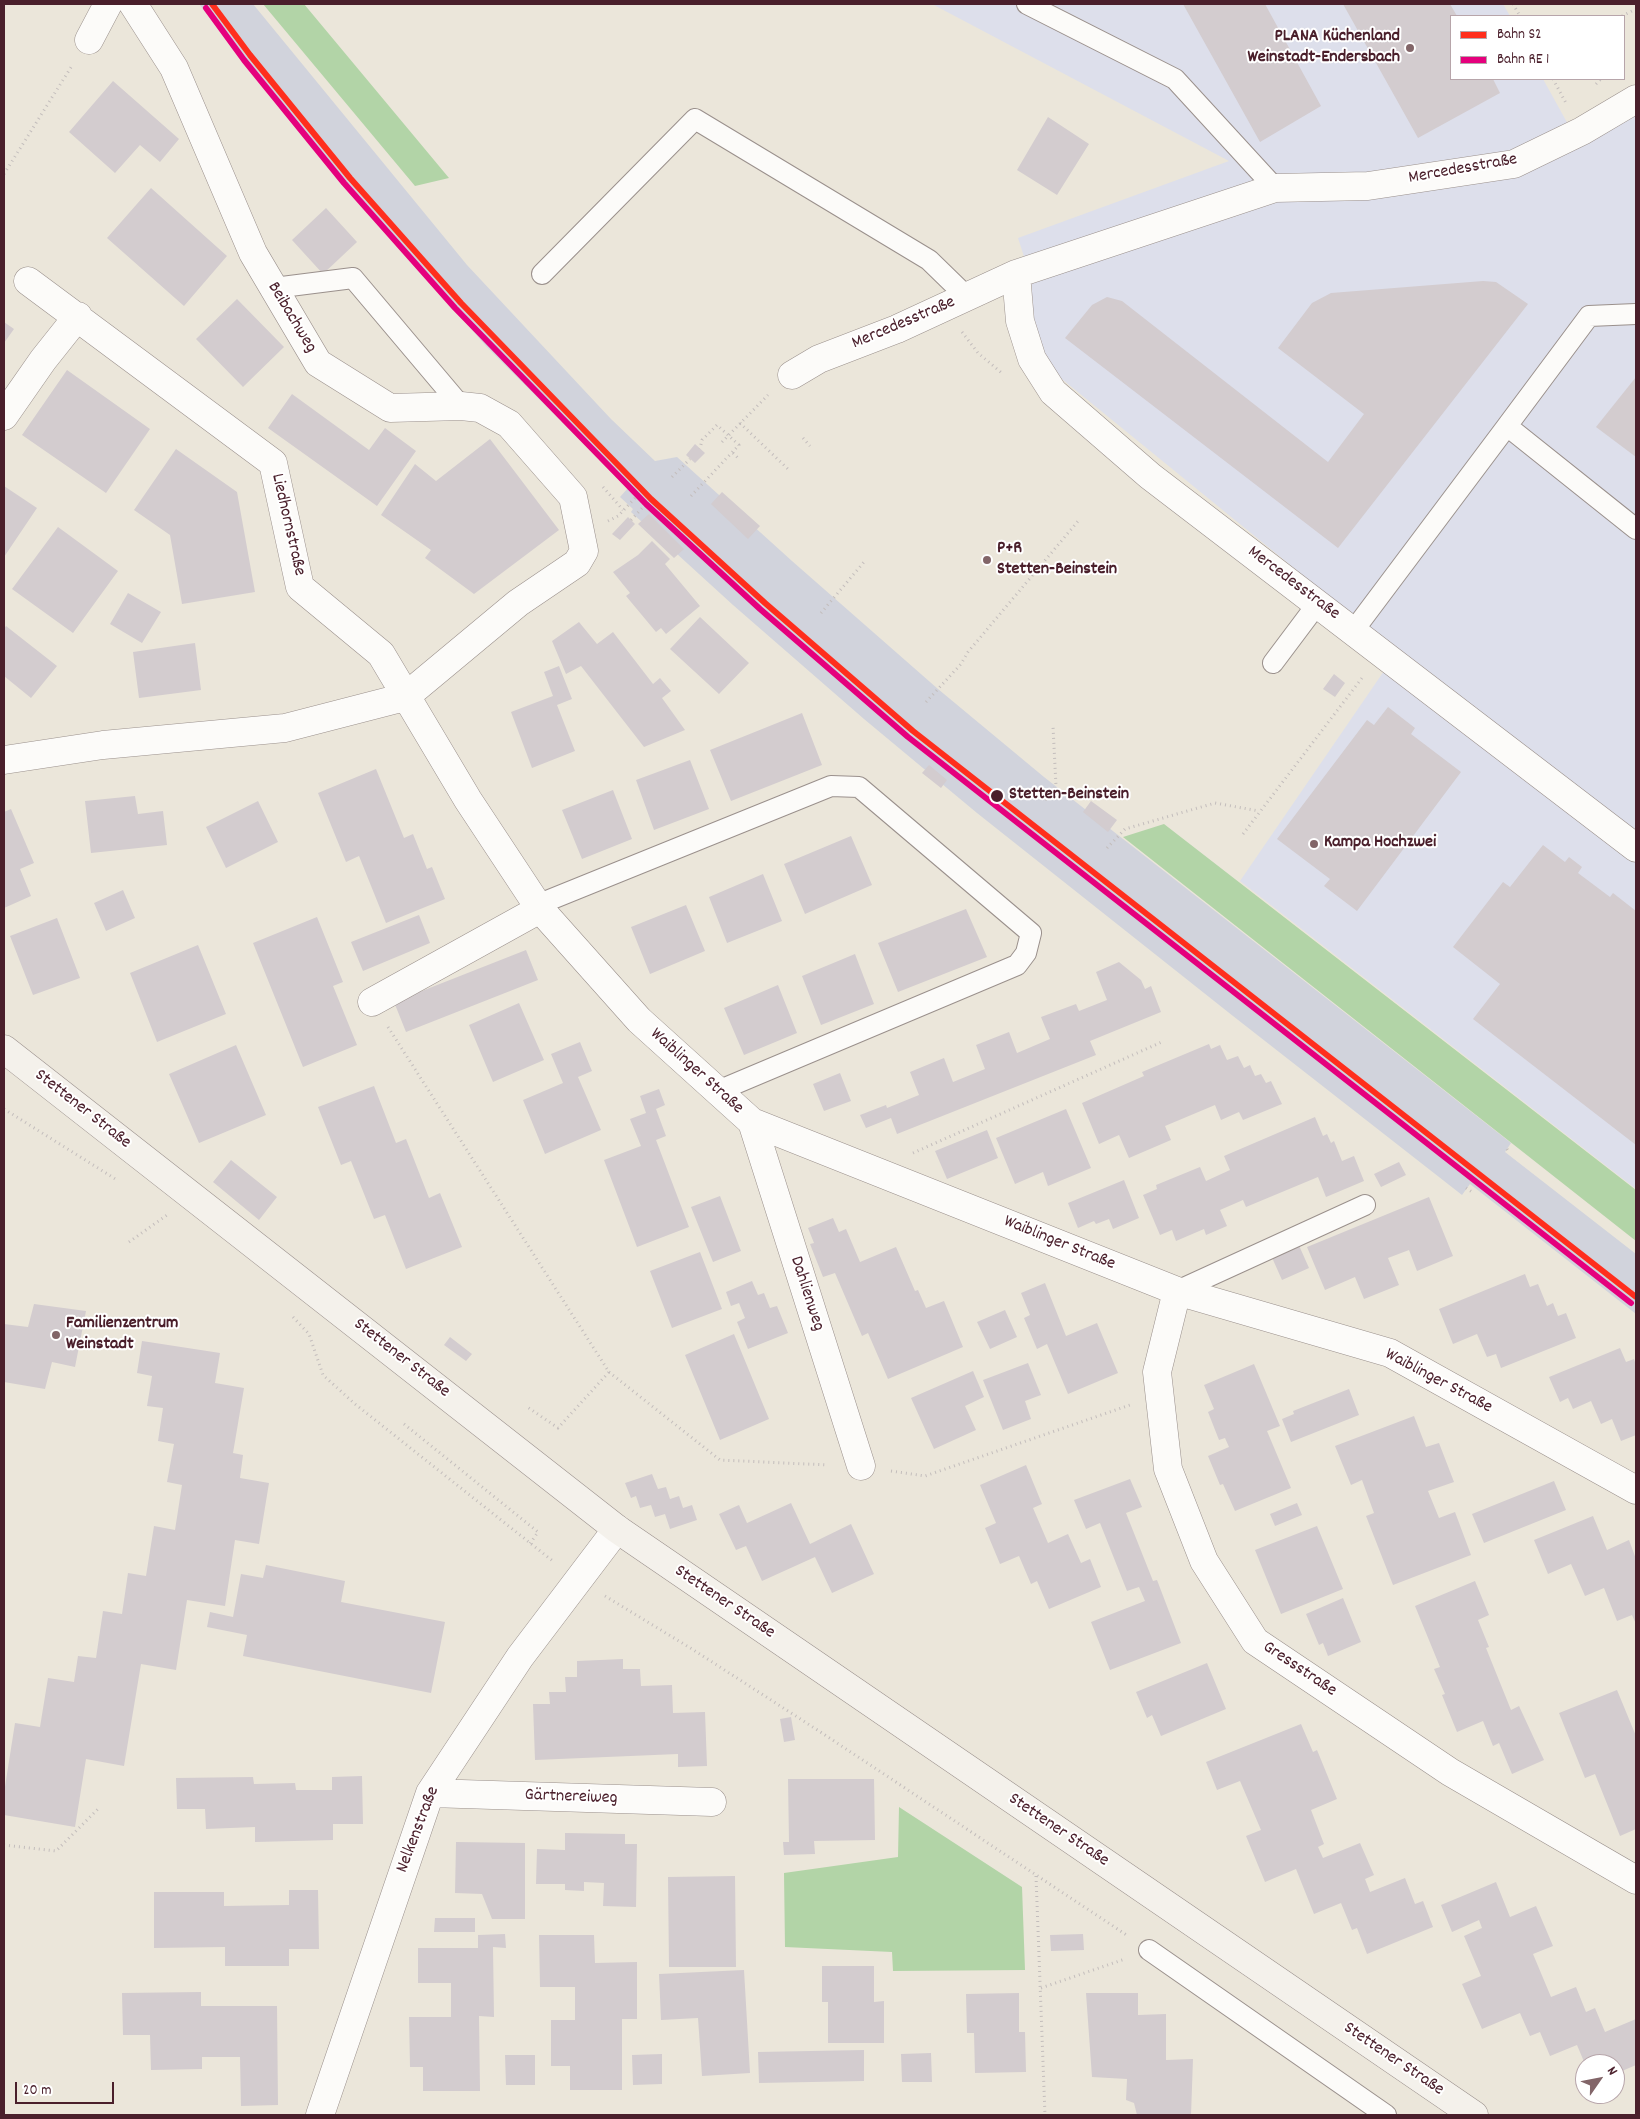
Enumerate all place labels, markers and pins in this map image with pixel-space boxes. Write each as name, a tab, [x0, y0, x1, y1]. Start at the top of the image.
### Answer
place label: PLANA Küchenland Weinstadt-Endersbach	[1247, 27, 1400, 70]
marker: PLANA Küchenland Weinstadt-Endersbach	[1404, 42, 1416, 54]
place label: P+R Stetten-Beinstein	[997, 539, 1117, 582]
marker: P+R Stetten-Beinstein	[981, 554, 993, 566]
place label: Stetten-Beinstein	[1009, 785, 1129, 807]
marker: Stetten-Beinstein	[989, 788, 1005, 804]
place label: Kampa Hochzwei	[1324, 833, 1436, 855]
marker: Kampa Hochzwei	[1308, 838, 1320, 850]
place label: Familienzentrum Weinstadt	[66, 1314, 178, 1356]
marker: Familienzentrum Weinstadt	[50, 1329, 62, 1341]

